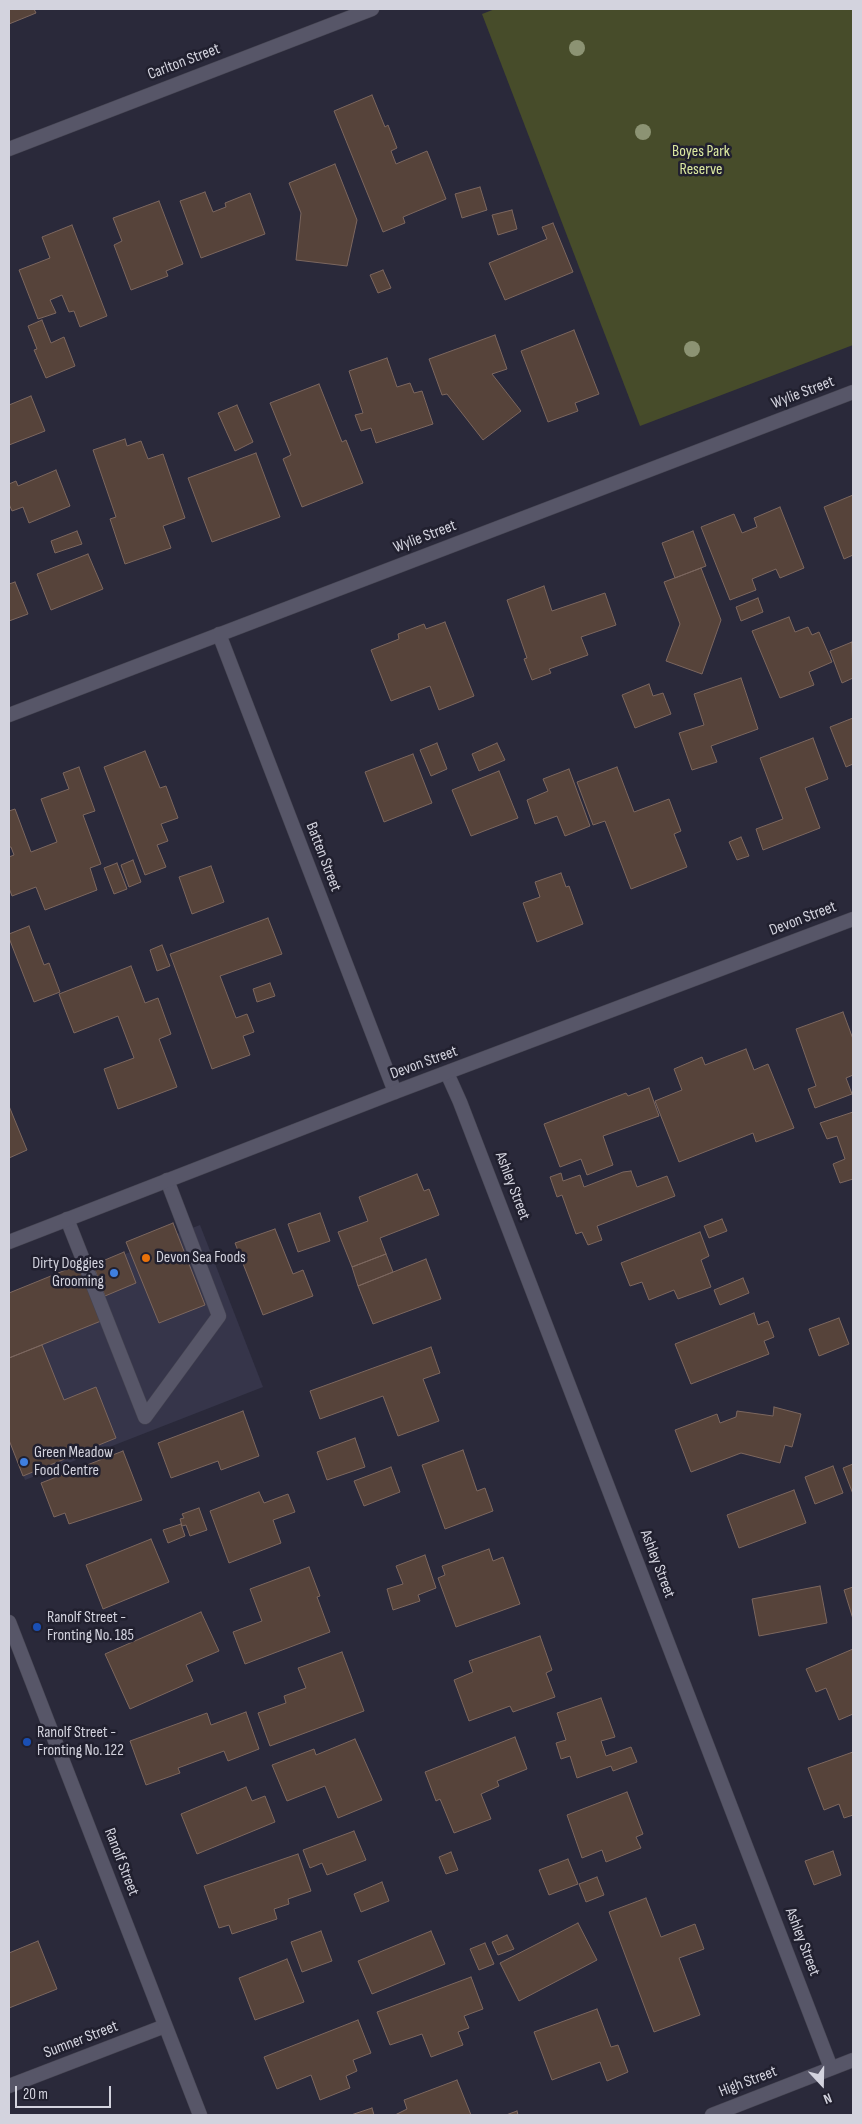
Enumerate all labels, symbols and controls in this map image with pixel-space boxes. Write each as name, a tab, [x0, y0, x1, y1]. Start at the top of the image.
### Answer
street label: Carlton Street	[145, 39, 223, 85]
park label: Boyes Park Reserve	[672, 142, 730, 180]
street label: Wylie Street	[769, 372, 837, 414]
street label: Wylie Street	[391, 516, 459, 558]
street label: Batten Street	[301, 820, 345, 894]
street label: Devon Street	[767, 897, 839, 941]
street label: Devon Street	[388, 1042, 460, 1084]
street label: Ashley Street	[490, 1149, 534, 1223]
place label: Devon Sea Foods	[156, 1248, 246, 1268]
marker: Devon Sea Foods	[140, 1252, 152, 1264]
place label: Dirty Doggies Grooming	[32, 1254, 104, 1292]
marker: Dirty Doggies Grooming	[108, 1267, 120, 1279]
place label: Green Meadow Food Centre	[34, 1443, 113, 1481]
marker: Green Meadow Food Centre	[18, 1456, 30, 1468]
street label: Ashley Street	[635, 1527, 679, 1601]
place label: Ranolf Street - Fronting No. 185	[47, 1608, 134, 1646]
marker: Ranolf Street - Fronting No. 185	[31, 1621, 43, 1633]
place label: Ranolf Street - Fronting No. 122	[37, 1723, 124, 1761]
marker: Ranolf Street - Fronting No. 122	[21, 1736, 33, 1748]
street label: Ranolf Street	[99, 1826, 143, 1898]
street label: Ashley Street	[780, 1905, 824, 1979]
street label: Sumner Street	[41, 2017, 121, 2063]
north arrow	[797, 2059, 847, 2109]
street label: High Street	[716, 2062, 780, 2102]
scale bar	[18, 2076, 114, 2108]
text: 20 m	[23, 2085, 48, 2104]
text: N	[821, 2089, 834, 2108]

